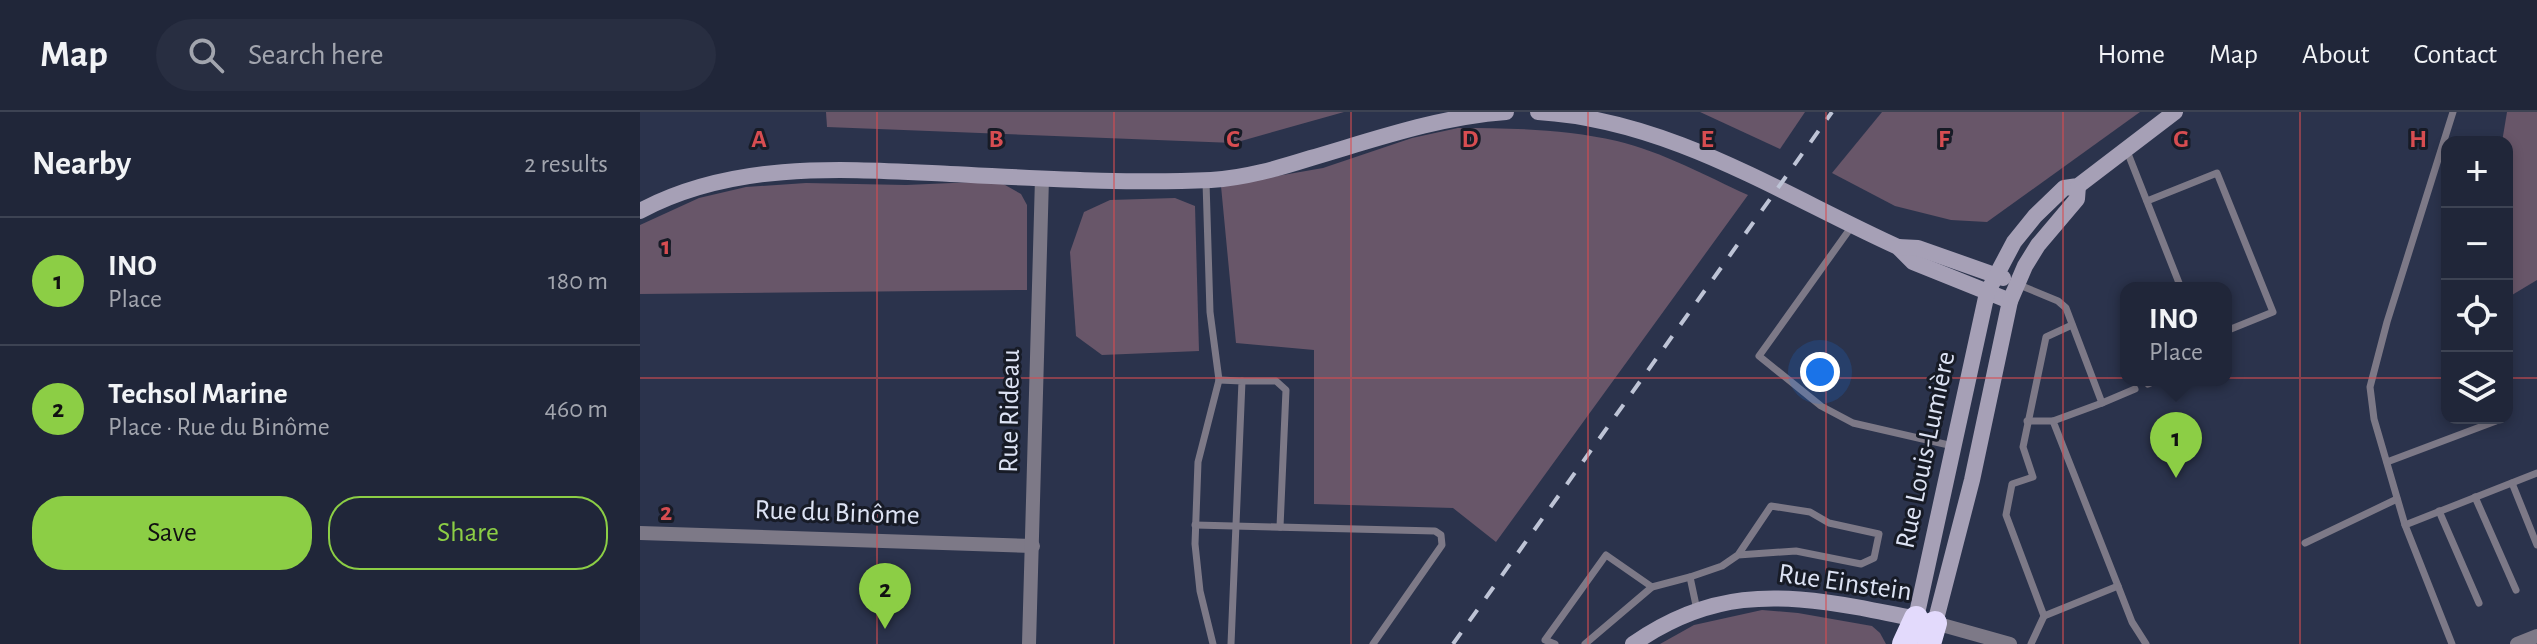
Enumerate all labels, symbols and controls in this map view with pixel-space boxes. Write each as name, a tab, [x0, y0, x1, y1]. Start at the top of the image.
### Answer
search box	[156, 19, 716, 91]
icon: search	[184, 33, 228, 77]
text: Map	[40, 36, 108, 74]
text: Search here	[248, 40, 384, 70]
text: Home	[2098, 41, 2165, 69]
text: Map	[2209, 41, 2258, 69]
text: About	[2302, 41, 2370, 69]
text: Contact	[2414, 41, 2497, 69]
text: A	[751, 126, 767, 152]
text: B	[988, 126, 1004, 152]
text: C	[1226, 126, 1240, 152]
text: D	[1461, 126, 1479, 152]
text: E	[1700, 126, 1714, 152]
text: F	[1938, 126, 1951, 152]
text: G	[2173, 126, 2189, 152]
text: H	[2409, 126, 2427, 152]
map controls	[2441, 136, 2513, 424]
button: +	[2441, 136, 2513, 208]
text: Nearby	[32, 147, 131, 181]
text: 2 results	[524, 151, 608, 177]
button: −	[2441, 208, 2513, 280]
text: 1	[661, 233, 671, 259]
text: INO	[108, 251, 157, 281]
text: 1	[53, 268, 63, 294]
text: 180 m	[548, 268, 608, 294]
button: locate	[2441, 280, 2513, 352]
popup	[2120, 282, 2232, 386]
text: Place	[108, 286, 162, 312]
text: INO	[2149, 304, 2198, 334]
text: Place	[2149, 339, 2203, 365]
street label: Rue Rideau	[995, 349, 1025, 473]
street label: Rue Louis-Lumière	[1891, 349, 1961, 551]
your location	[1800, 352, 1840, 392]
button: layers	[2441, 352, 2513, 424]
text: Techsol Marine	[108, 379, 288, 409]
text: 2	[52, 396, 64, 422]
text: 460 m	[544, 396, 608, 422]
pin: 1	[2150, 412, 2202, 478]
text: Place · Rue du Binôme	[108, 414, 330, 440]
button: Save	[32, 496, 312, 570]
button: Share	[328, 496, 608, 570]
street label: Rue du Binôme	[754, 496, 920, 530]
text: 2	[660, 499, 672, 525]
street label: Rue Einstein	[1776, 560, 1914, 606]
pin: 2	[859, 563, 911, 629]

